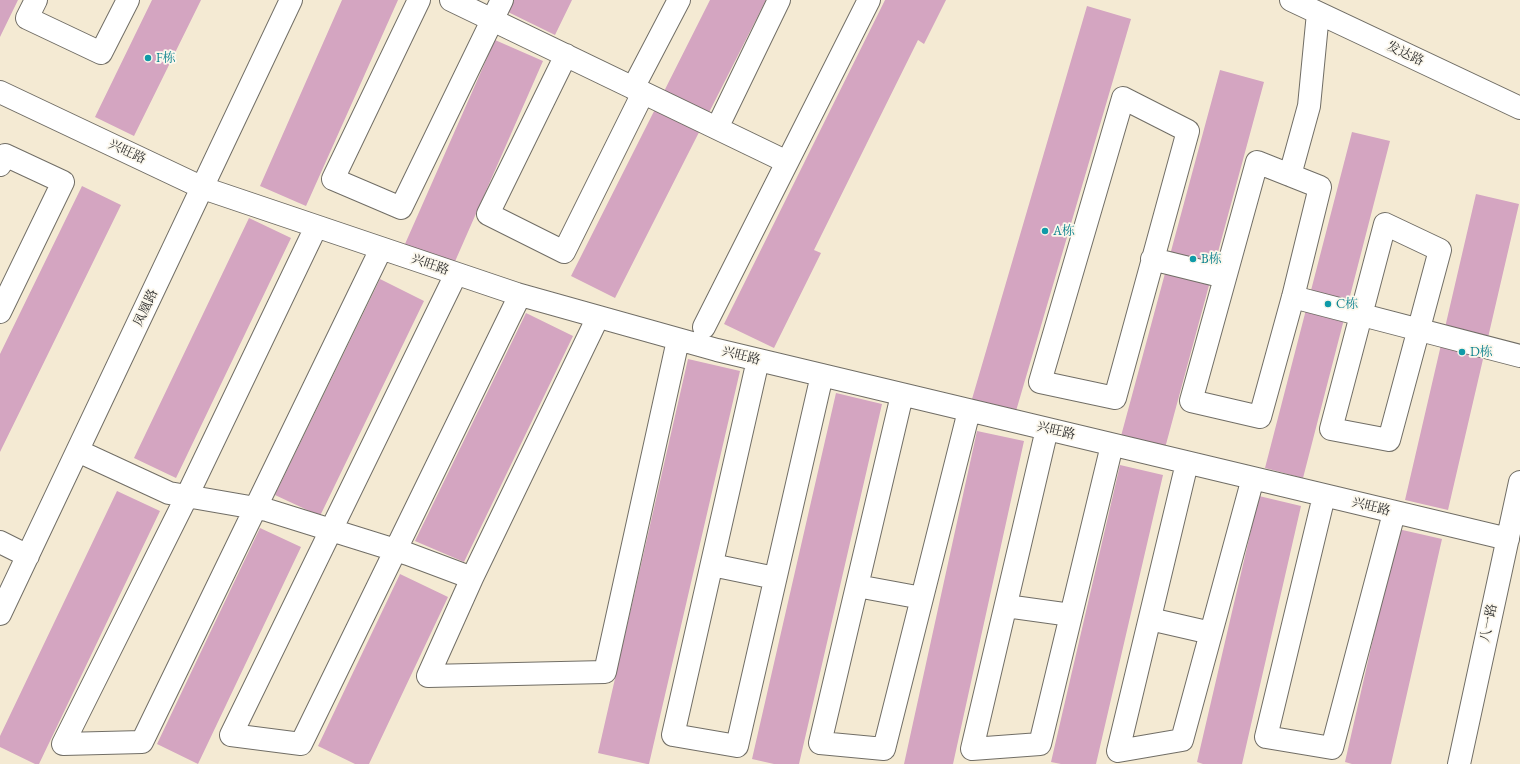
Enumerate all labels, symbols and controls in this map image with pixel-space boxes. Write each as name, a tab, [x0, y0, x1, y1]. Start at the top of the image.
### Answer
street label: 发达路	[1384, 39, 1426, 69]
place label: F栋	[156, 50, 176, 66]
marker: F栋	[143, 53, 153, 63]
street label: 兴旺路	[106, 137, 148, 167]
place label: A栋	[1053, 223, 1075, 239]
marker: A栋	[1040, 226, 1050, 236]
street label: 兴旺路	[409, 251, 451, 279]
place label: B栋	[1201, 251, 1222, 267]
marker: B栋	[1188, 254, 1198, 264]
street label: 凤凰路	[131, 287, 161, 329]
place label: C栋	[1336, 296, 1358, 312]
marker: C栋	[1323, 299, 1333, 309]
street label: 兴旺路	[720, 344, 762, 368]
place label: D栋	[1470, 344, 1493, 360]
marker: D栋	[1457, 347, 1467, 357]
street label: 兴旺路	[1035, 419, 1077, 443]
street label: 兴旺路	[1350, 495, 1392, 519]
street label: 八一路	[1477, 602, 1501, 644]

